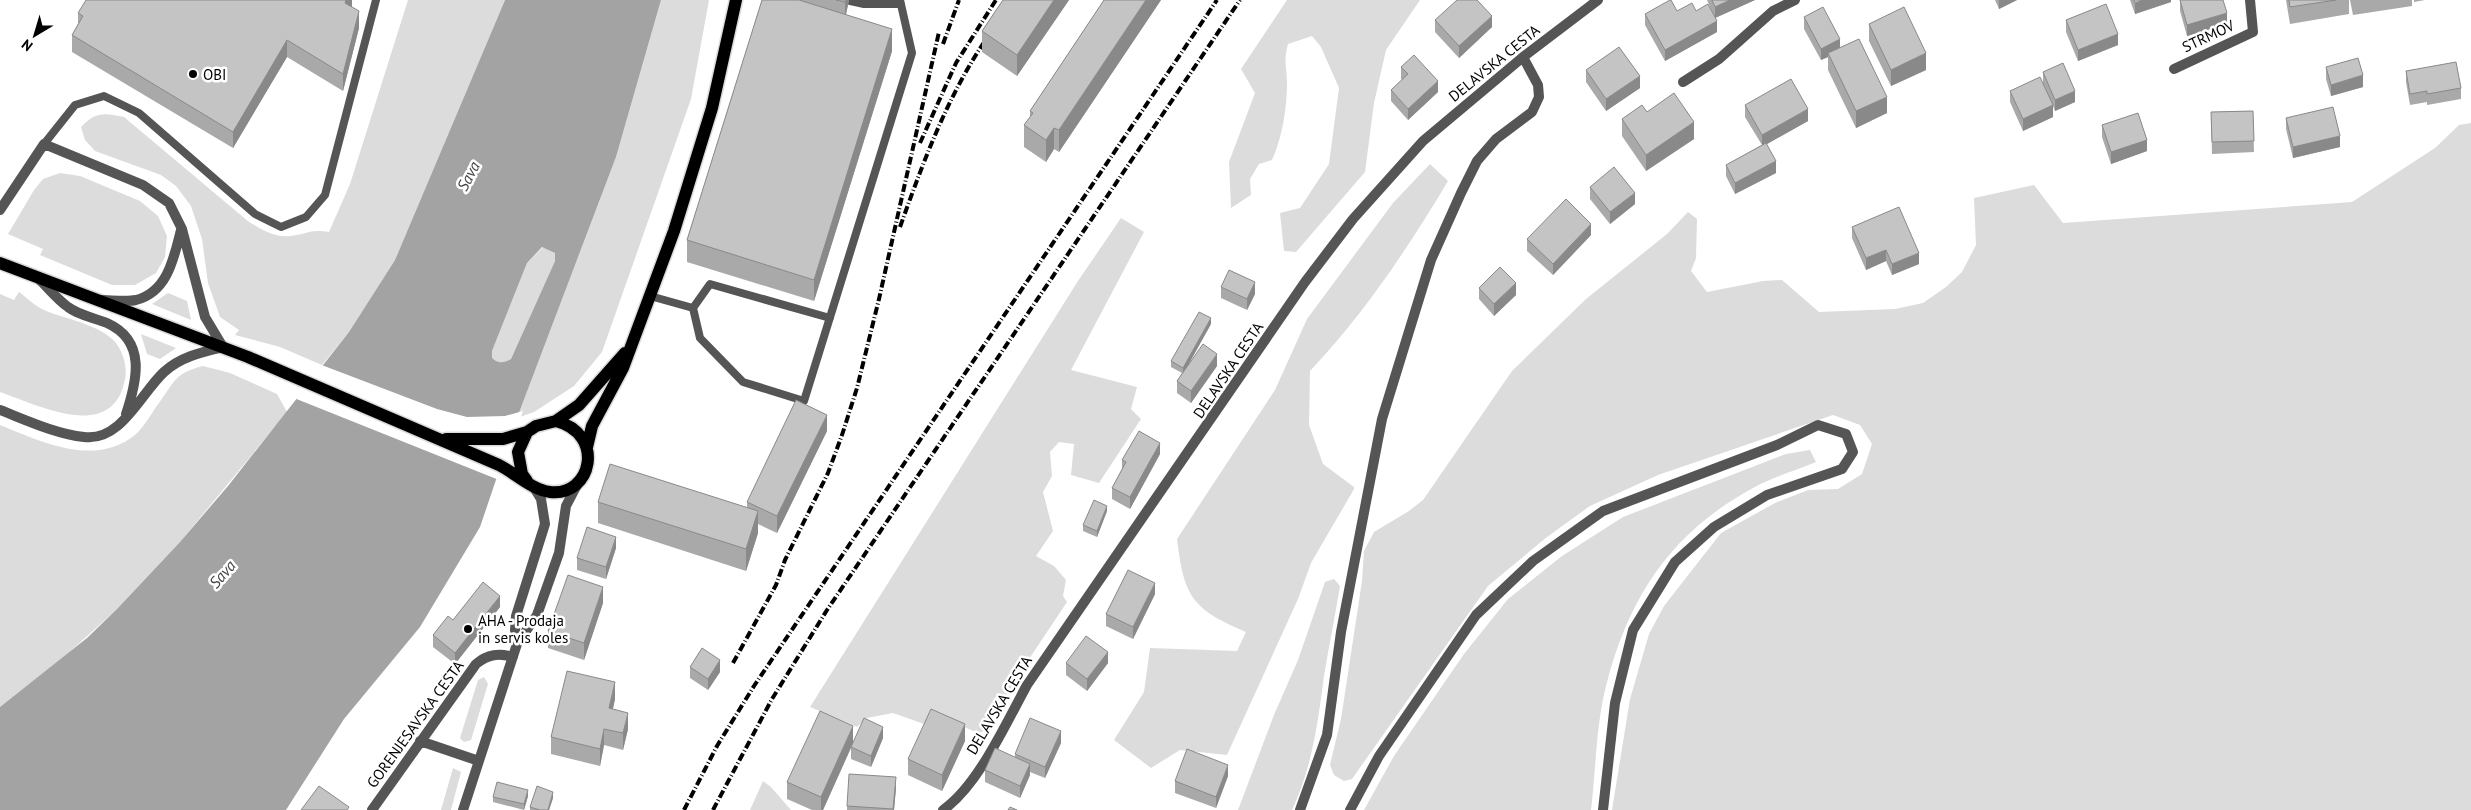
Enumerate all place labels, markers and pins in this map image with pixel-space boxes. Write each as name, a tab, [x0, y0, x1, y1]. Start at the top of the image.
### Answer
place label: OBI	[203, 65, 226, 84]
marker: OBI	[187, 68, 199, 80]
place label: AHA - Prodaja in servis koles	[478, 611, 568, 647]
marker: AHA - Prodaja in servis koles	[462, 623, 474, 635]

